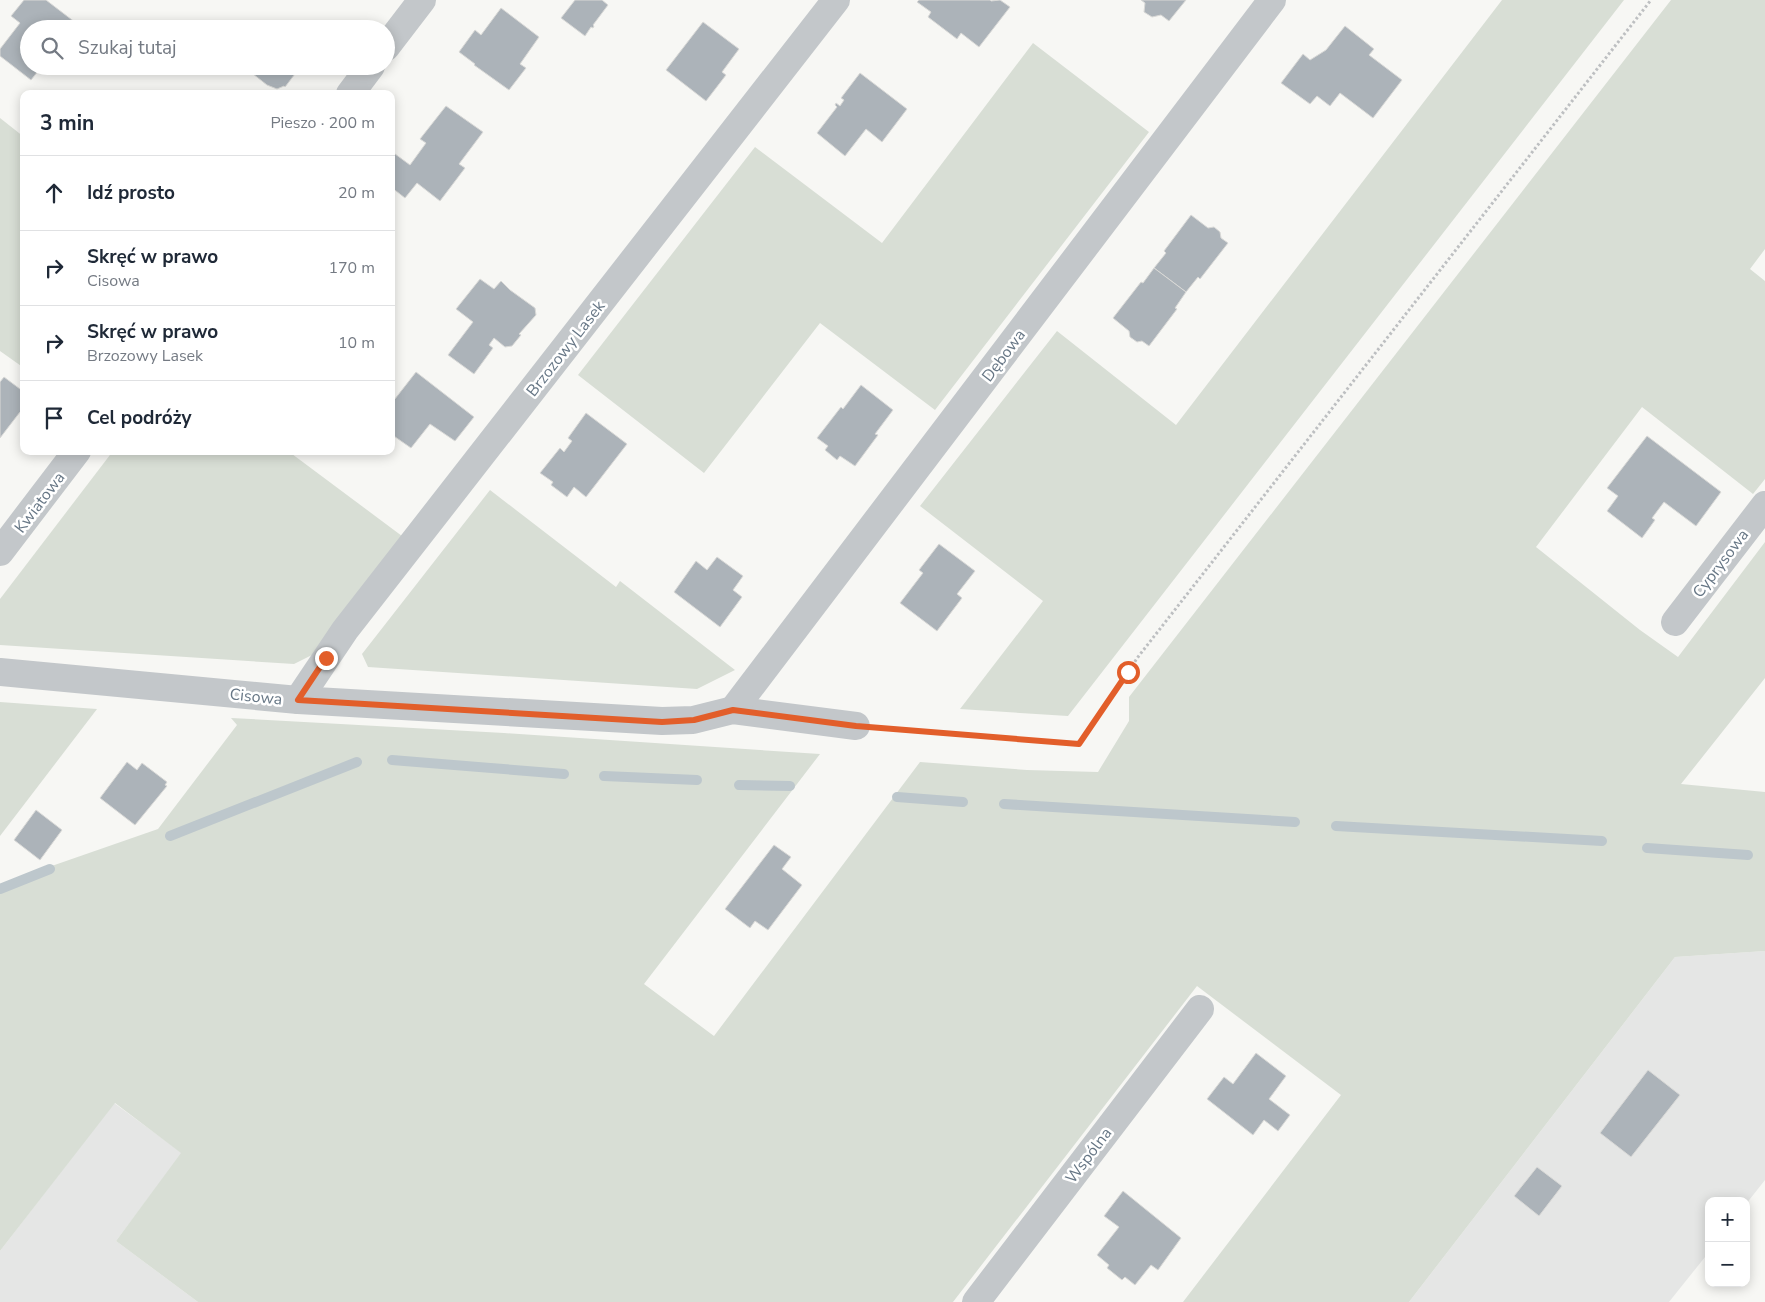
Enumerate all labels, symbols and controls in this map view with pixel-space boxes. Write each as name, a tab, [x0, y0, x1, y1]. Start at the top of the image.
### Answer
search box	[20, 20, 395, 75]
icon: search	[38, 34, 66, 62]
text: Szukaj tutaj	[78, 35, 177, 61]
text: 3 min	[40, 109, 94, 137]
text: Pieszo · 200 m	[270, 112, 375, 134]
icon: ahead	[40, 179, 68, 207]
text: Idź prosto	[87, 180, 175, 206]
text: 20 m	[338, 182, 375, 204]
text: Skręć w prawo	[87, 244, 218, 270]
icon: right	[40, 254, 68, 282]
text: 170 m	[328, 257, 375, 279]
text: Cisowa	[87, 270, 140, 292]
street label: Brzozowy Lasek	[521, 295, 611, 401]
text: Skręć w prawo	[87, 319, 218, 345]
street label: Dębowa	[977, 325, 1031, 386]
icon: right	[40, 329, 68, 357]
text: 10 m	[338, 332, 375, 354]
text: Brzozowy Lasek	[87, 345, 203, 367]
icon: arrive	[40, 404, 68, 432]
text: Cel podróży	[87, 405, 191, 431]
street label: Kwiatowa	[10, 468, 70, 538]
street label: Cyprysowa	[1688, 525, 1754, 602]
route end	[315, 647, 338, 670]
route start	[1117, 661, 1140, 684]
street label: Cisowa	[229, 683, 283, 711]
street label: Wspólna	[1060, 1123, 1117, 1188]
map controls	[1705, 1197, 1750, 1287]
button: +	[1705, 1197, 1750, 1242]
button: −	[1705, 1242, 1750, 1287]

